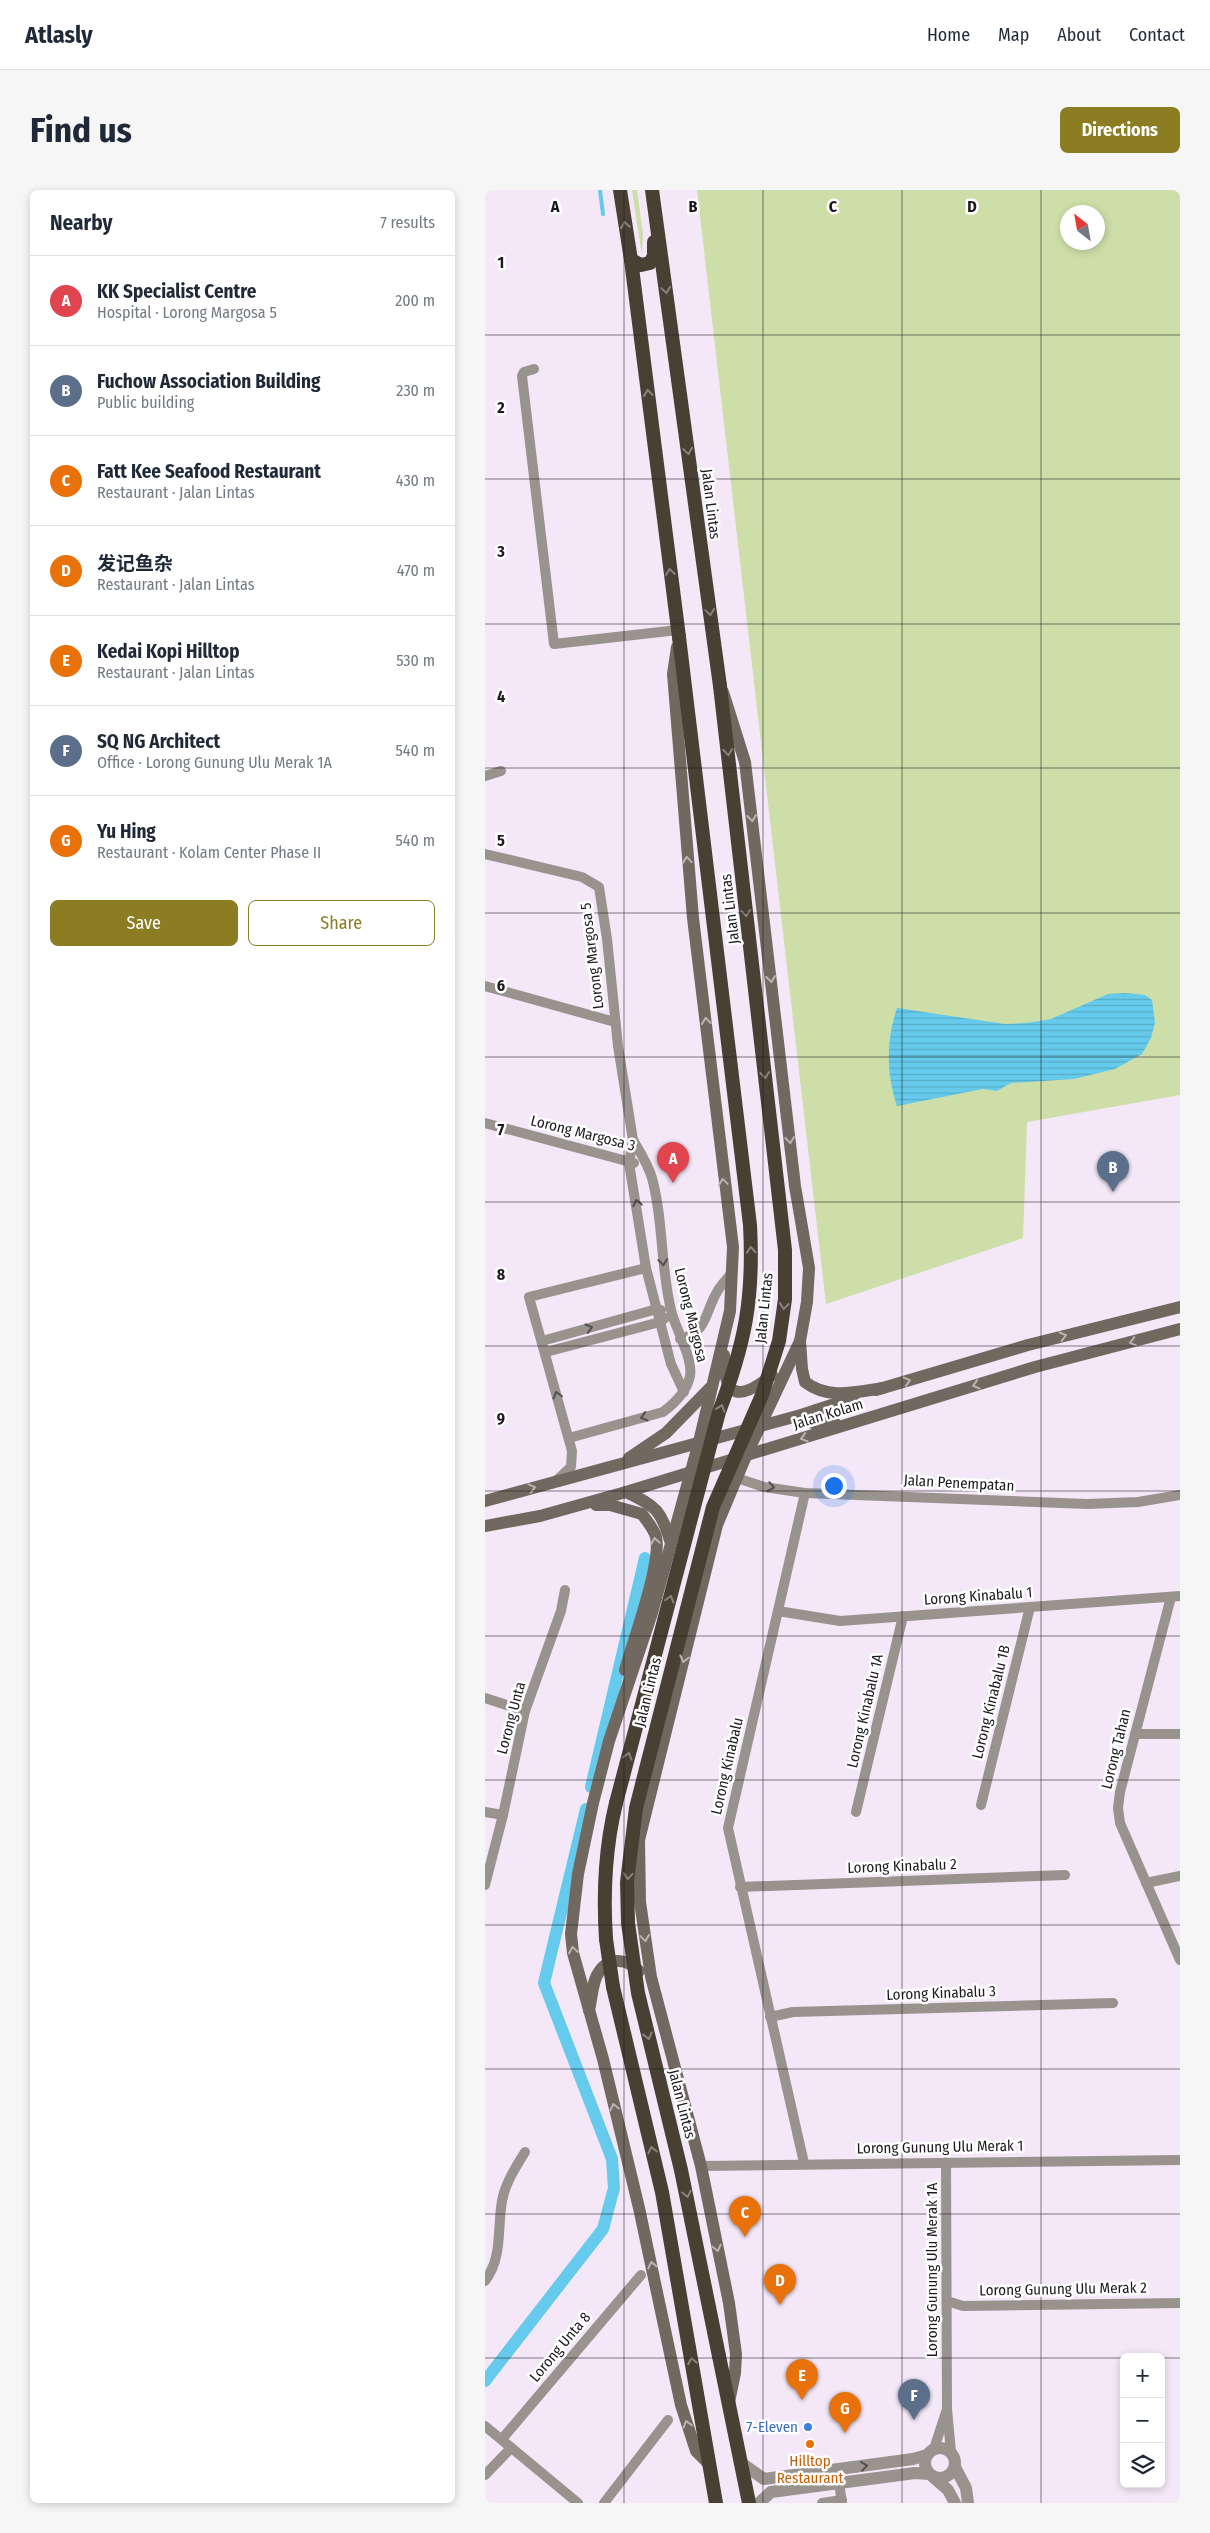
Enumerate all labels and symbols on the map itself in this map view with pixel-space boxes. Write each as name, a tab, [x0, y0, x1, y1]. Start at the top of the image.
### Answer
text: A	[550, 197, 560, 216]
text: B	[689, 197, 698, 216]
text: C	[829, 197, 838, 216]
text: D	[967, 197, 977, 216]
north arrow	[1060, 205, 1105, 250]
one-way arrow	[621, 221, 631, 229]
text: 1	[498, 253, 504, 272]
one-way arrow	[660, 286, 670, 295]
one-way arrow	[643, 389, 654, 397]
text: 2	[496, 398, 505, 417]
one-way arrow	[683, 447, 693, 455]
street label: Jalan Lintas	[698, 468, 724, 540]
text: 3	[496, 542, 505, 561]
one-way arrow	[665, 567, 676, 575]
one-way arrow	[704, 609, 715, 617]
text: 4	[497, 687, 505, 706]
one-way arrow	[722, 748, 733, 756]
one-way arrow	[746, 814, 757, 822]
text: 5	[497, 831, 505, 850]
one-way arrow	[682, 855, 693, 863]
street label: Jalan Lintas	[717, 873, 743, 945]
street label: Lorong Margosa 5	[577, 902, 607, 1010]
one-way arrow	[740, 909, 751, 917]
one-way arrow	[765, 975, 776, 983]
text: 6	[497, 976, 505, 995]
one-way arrow	[700, 1017, 711, 1025]
one-way arrow	[759, 1071, 770, 1079]
street label: Lorong Margosa 3	[529, 1111, 637, 1155]
text: 7	[498, 1120, 505, 1139]
one-way arrow	[784, 1137, 795, 1145]
pin: A	[657, 1142, 689, 1183]
pin: B	[1097, 1151, 1129, 1192]
one-way arrow	[718, 1178, 729, 1186]
one-way arrow	[632, 1198, 642, 1207]
one-way arrow	[746, 1246, 757, 1254]
one-way arrow	[657, 1259, 668, 1267]
text: 8	[497, 1265, 506, 1284]
street label: Lorong Margosa	[671, 1266, 711, 1364]
street label: Jalan Lintas	[751, 1272, 777, 1344]
one-way arrow	[779, 1302, 790, 1310]
one-way arrow	[585, 1323, 594, 1334]
one-way arrow	[1059, 1331, 1068, 1342]
one-way arrow	[1129, 1336, 1137, 1346]
one-way arrow	[903, 1377, 911, 1387]
one-way arrow	[973, 1380, 981, 1390]
one-way arrow	[552, 1392, 562, 1400]
street label: Jalan Kolam	[791, 1395, 865, 1433]
one-way arrow	[715, 1405, 725, 1413]
text: 9	[497, 1409, 505, 1428]
one-way arrow	[640, 1411, 649, 1422]
one-way arrow	[801, 1433, 809, 1443]
street label: Jalan Penempatan	[903, 1471, 1015, 1495]
your location	[821, 1473, 847, 1499]
one-way arrow	[766, 1482, 775, 1492]
one-way arrow	[528, 1483, 537, 1494]
one-way arrow	[651, 1537, 661, 1546]
street label: Lorong Kinabalu 1	[923, 1583, 1033, 1609]
one-way arrow	[664, 1595, 674, 1604]
street label: Lorong Kinabalu 1B	[968, 1643, 1014, 1761]
street label: Lorong Kinabalu 1A	[843, 1652, 887, 1770]
one-way arrow	[679, 1654, 690, 1663]
street label: Jalan Lintas	[631, 1655, 665, 1729]
street label: Lorong Unta	[493, 1680, 529, 1756]
street label: Lorong Tahan	[1097, 1707, 1135, 1791]
street label: Lorong Kinabalu	[707, 1716, 747, 1816]
one-way arrow	[622, 1752, 633, 1761]
street label: Lorong Kinabalu 2	[847, 1855, 957, 1877]
one-way arrow	[622, 1872, 633, 1880]
one-way arrow	[640, 1934, 650, 1942]
one-way arrow	[569, 1945, 579, 1954]
street label: Lorong Kinabalu 3	[886, 1982, 996, 2004]
one-way arrow	[642, 2032, 653, 2041]
street label: Jalan Lintas	[665, 2067, 699, 2141]
one-way arrow	[609, 2103, 620, 2112]
street label: Lorong Gunung Ulu Merak 1	[856, 2137, 1024, 2157]
one-way arrow	[647, 2145, 658, 2154]
street label: Lorong Gunung Ulu Merak 1A	[923, 2183, 941, 2357]
one-way arrow	[681, 2190, 691, 2199]
pin: C	[729, 2196, 761, 2237]
one-way arrow	[711, 2244, 722, 2253]
one-way arrow	[647, 2261, 658, 2269]
pin: D	[764, 2264, 796, 2305]
street label: Lorong Gunung Ulu Merak 2	[979, 2279, 1147, 2299]
street label: Lorong Unta 8	[526, 2309, 594, 2385]
one-way arrow	[687, 2357, 697, 2365]
pin: E	[786, 2359, 818, 2400]
pin: F	[898, 2379, 930, 2420]
pin: G	[829, 2392, 861, 2433]
place label: 7-Eleven	[746, 2418, 798, 2436]
one-way arrow	[682, 2420, 692, 2428]
marker: 7-Eleven	[802, 2421, 814, 2433]
marker: Hilltop Restaurant	[804, 2438, 816, 2450]
place label: Hilltop Restaurant	[777, 2452, 843, 2487]
one-way arrow	[860, 2461, 868, 2472]

